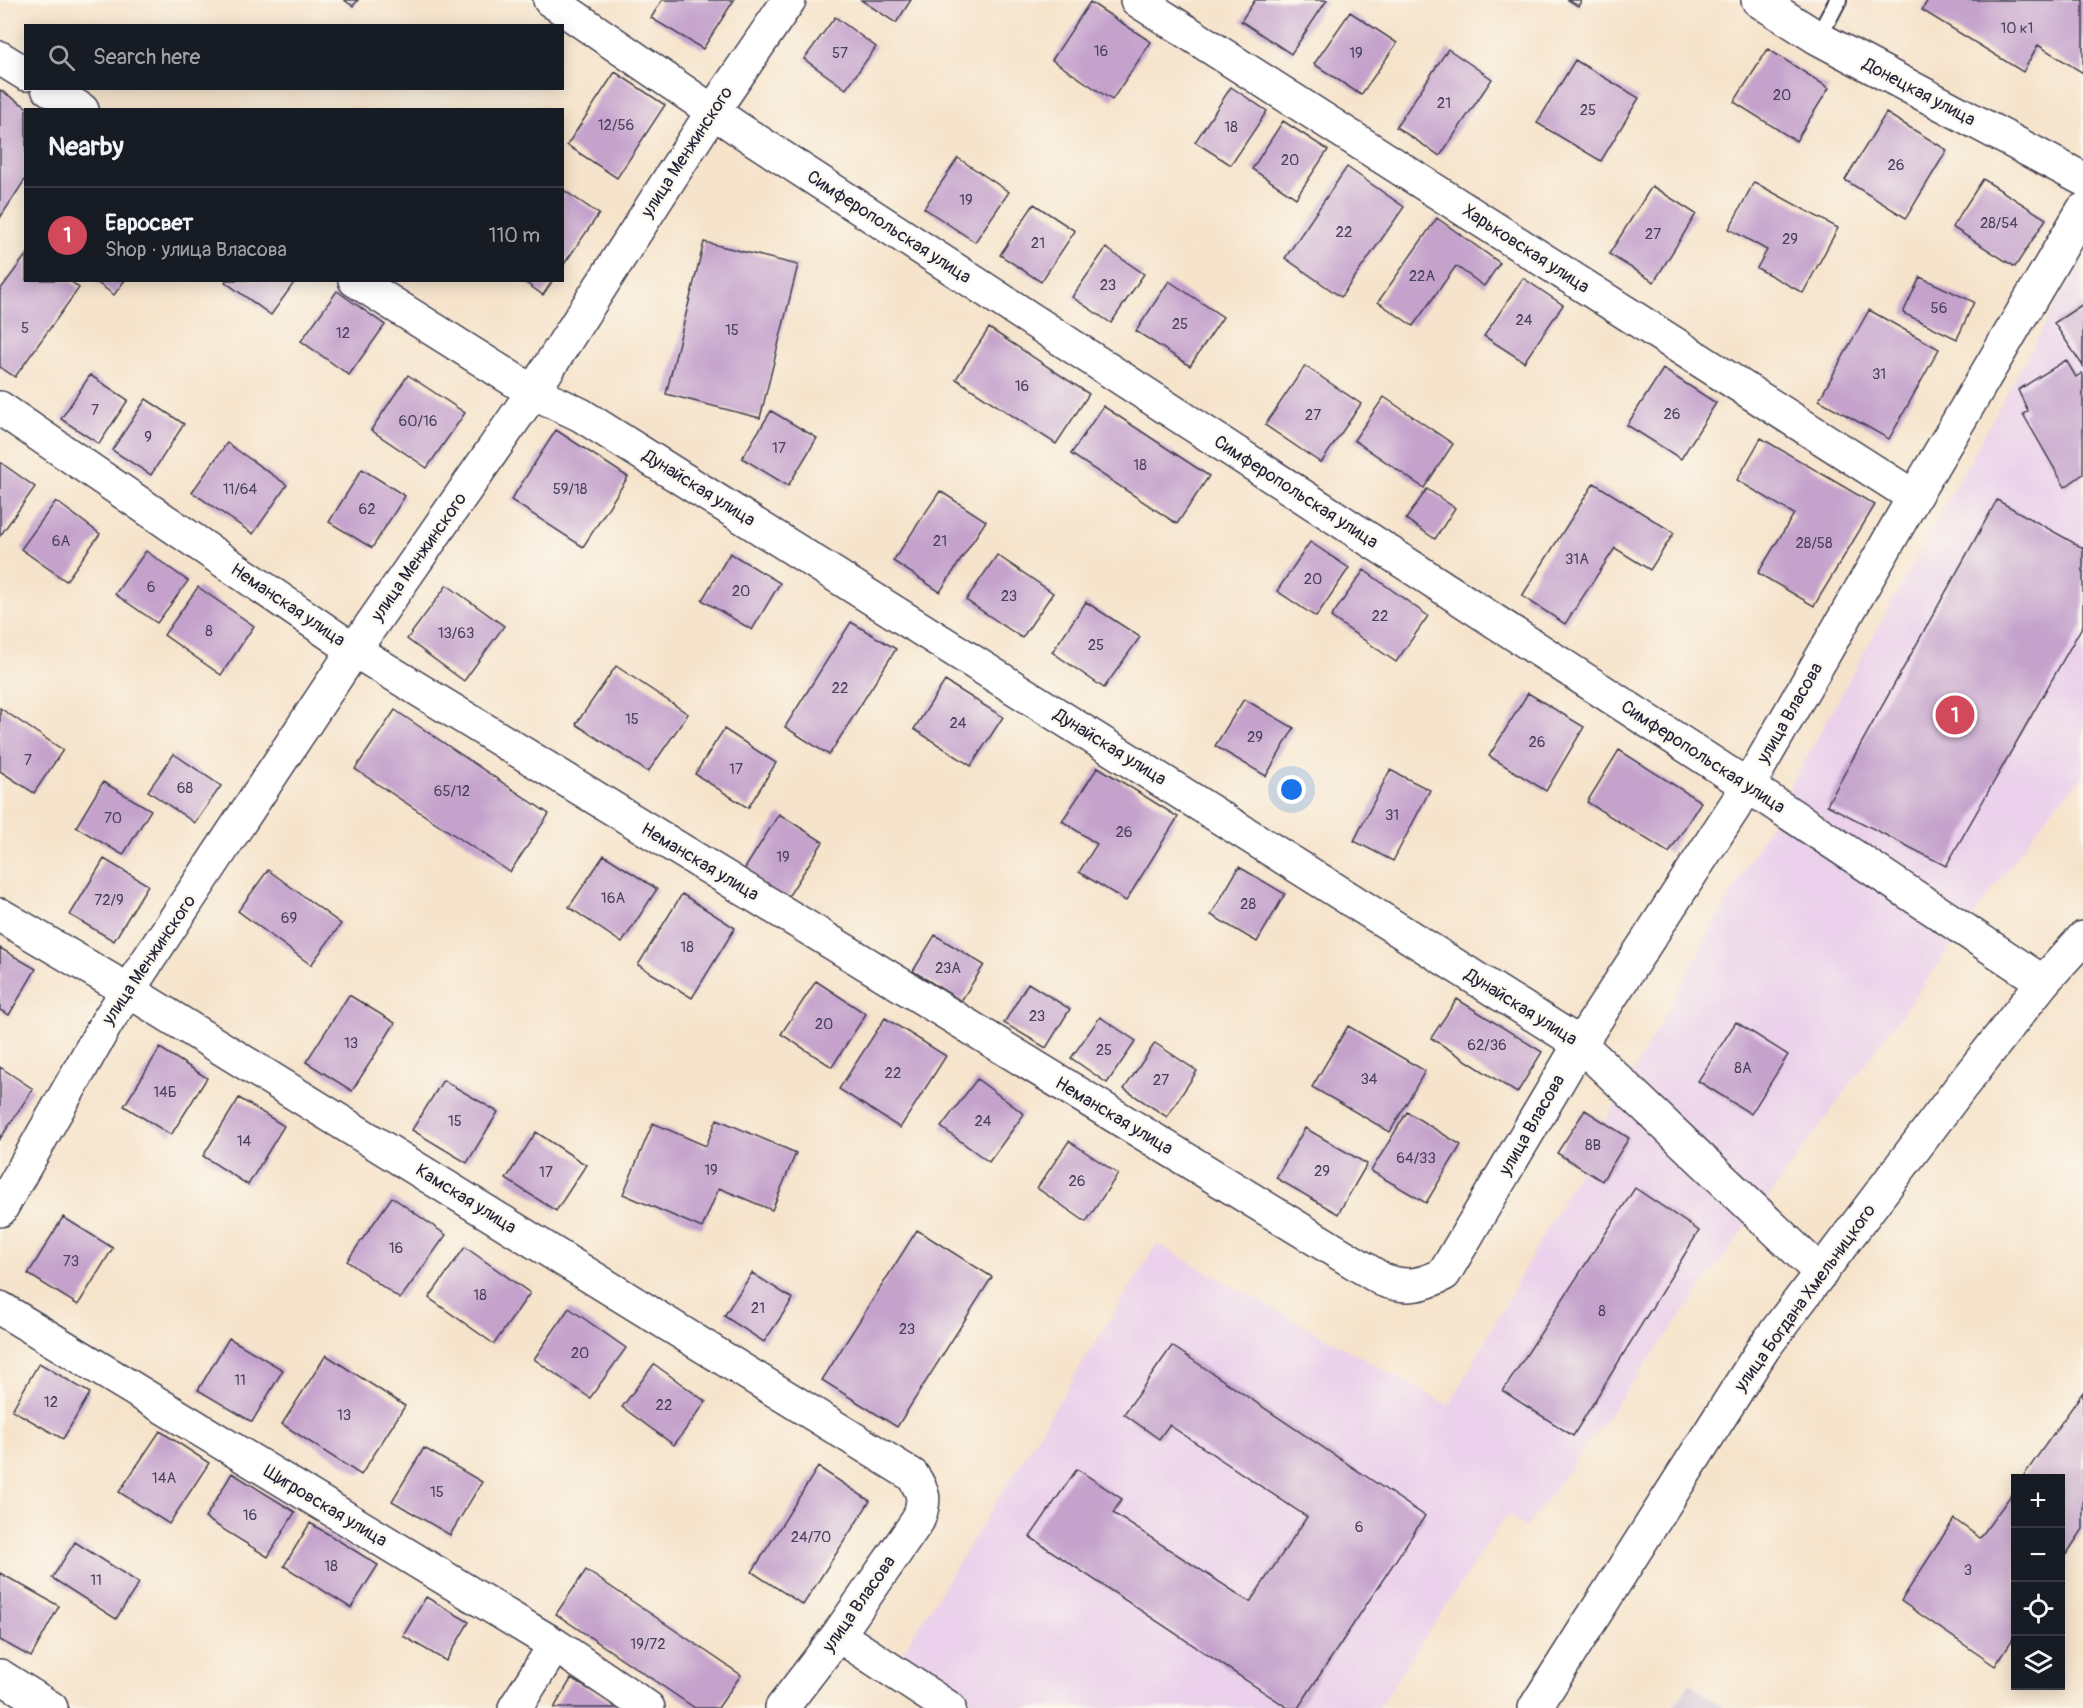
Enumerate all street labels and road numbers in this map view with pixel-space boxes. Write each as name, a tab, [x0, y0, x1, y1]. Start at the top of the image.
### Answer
street label: Донецкая улица	[1858, 52, 1979, 131]
street label: улица Менжинского	[635, 82, 738, 223]
street label: Симферопольская улица	[803, 165, 975, 289]
street label: Харьковская улица	[1458, 199, 1594, 299]
street label: Симферопольская улица	[1210, 430, 1382, 554]
street label: Дунайская улица	[638, 444, 760, 532]
street label: улица Менжинского	[365, 488, 472, 627]
street label: Неманская улица	[226, 558, 350, 652]
street label: улица Власова	[1751, 658, 1828, 768]
street label: Симферопольская улица	[1617, 695, 1789, 819]
street label: Дунайская улица	[1049, 703, 1171, 791]
street label: Неманская улица	[637, 818, 763, 906]
street label: улица Менжинского	[96, 890, 201, 1030]
street label: Дунайская улица	[1460, 963, 1582, 1051]
street label: улица Власова	[1493, 1070, 1570, 1180]
street label: Неманская улица	[1051, 1072, 1177, 1160]
street label: Камская улица	[411, 1159, 521, 1239]
street label: улица Богдана Хмельницкого	[1729, 1199, 1881, 1397]
street label: Щигровская улица	[259, 1460, 391, 1552]
street label: улица Власова	[817, 1551, 901, 1658]

